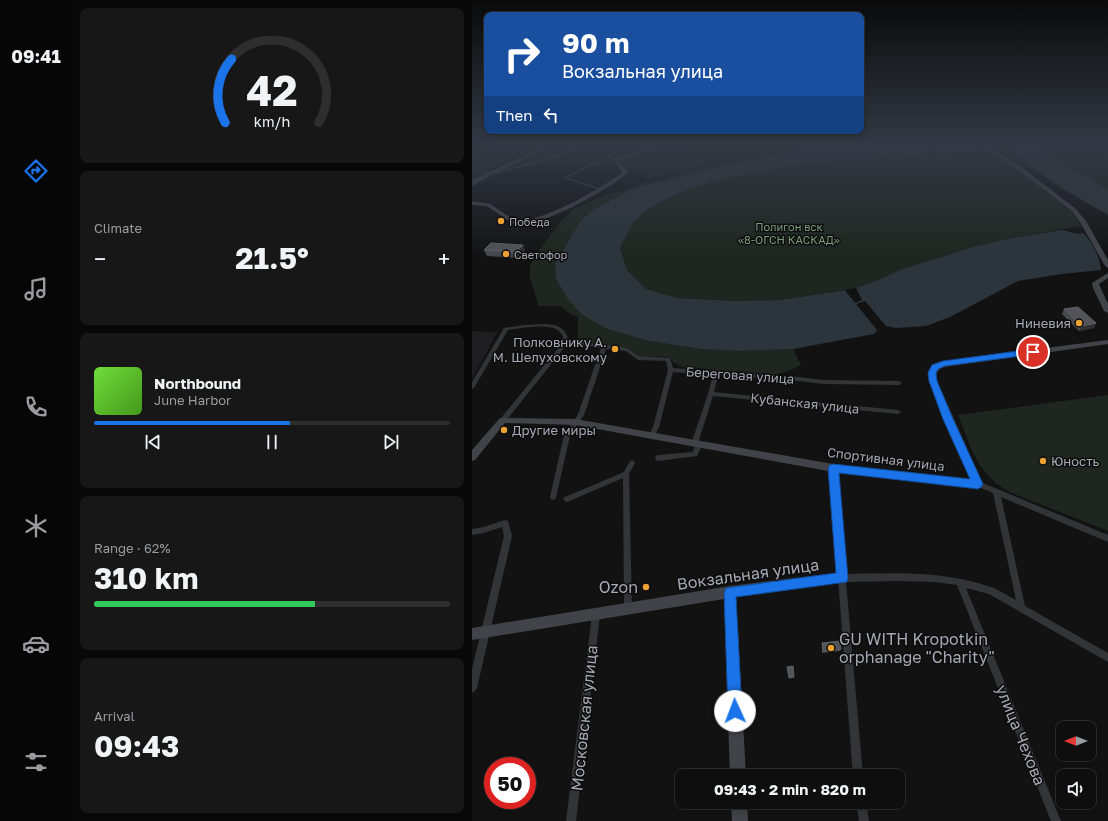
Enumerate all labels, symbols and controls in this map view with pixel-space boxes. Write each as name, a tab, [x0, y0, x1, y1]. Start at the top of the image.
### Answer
text: 90 m	[562, 26, 629, 59]
icon: right	[496, 28, 548, 80]
text: 09:41	[11, 45, 61, 67]
text: Вокзальная улица	[562, 60, 723, 82]
text: 42	[246, 65, 298, 115]
icon: left	[540, 104, 562, 126]
text: Then	[496, 106, 532, 124]
text: km/h	[254, 113, 290, 130]
icon: directions	[22, 157, 50, 185]
place label: Победа	[509, 215, 550, 228]
marker: Победа	[496, 216, 506, 226]
text: Climate	[94, 220, 142, 236]
park label: Полигон вск «8-ОГСН КАСКАД»	[738, 220, 840, 246]
text: 21.5°	[235, 240, 309, 276]
text: −	[94, 245, 106, 272]
text: +	[438, 245, 450, 272]
place label: Светофор	[514, 248, 568, 261]
marker: Светофор	[501, 249, 511, 259]
icon: music	[22, 275, 50, 303]
place label: Ниневия	[1015, 315, 1071, 331]
marker: Ниневия	[1074, 318, 1084, 328]
place label: Полковнику А. М. Шелуховскому	[493, 334, 608, 365]
pin	[1016, 335, 1050, 369]
icon: arrive	[1022, 341, 1044, 363]
marker: Полковнику А. М. Шелуховскому	[610, 344, 620, 354]
street label: Береговая улица	[685, 363, 795, 387]
text: Northbound	[154, 374, 241, 392]
street label: Кубанская улица	[750, 389, 860, 417]
text: June Harbor	[154, 392, 231, 408]
icon: phone	[22, 393, 50, 421]
place label: Другие миры	[512, 422, 596, 438]
marker: Другие миры	[499, 425, 509, 435]
icon: previous	[142, 431, 164, 453]
icon: pause	[261, 431, 283, 453]
icon: next	[380, 431, 402, 453]
street label: Спортивная улица	[826, 444, 946, 474]
place label: Юность	[1051, 453, 1100, 469]
marker: Юность	[1038, 456, 1048, 466]
icon: climate	[22, 512, 50, 540]
text: Range · 62%	[94, 540, 170, 556]
street label: Вокзальная улица	[676, 554, 820, 594]
text: 310 km	[94, 560, 198, 596]
place label: Ozon	[599, 577, 638, 597]
marker: Ozon	[641, 582, 651, 592]
place label: GU WITH Kropotkin orphanage "Charity"	[839, 629, 995, 667]
icon: car	[22, 630, 50, 658]
marker: GU WITH Kropotkin orphanage "Charity"	[826, 643, 836, 653]
street label: Московская улица	[566, 644, 602, 792]
street label: улица Чехова	[992, 682, 1050, 788]
position arrow	[714, 690, 756, 732]
text: Arrival	[94, 708, 135, 724]
north arrow	[1056, 721, 1096, 761]
map controls	[1056, 721, 1096, 809]
text: 09:43	[94, 728, 179, 764]
icon: filters	[22, 748, 50, 776]
speed limit sign: 50	[484, 757, 536, 809]
button: sound	[1056, 769, 1096, 809]
text: 09:43 · 2 min · 820 m	[714, 780, 866, 798]

